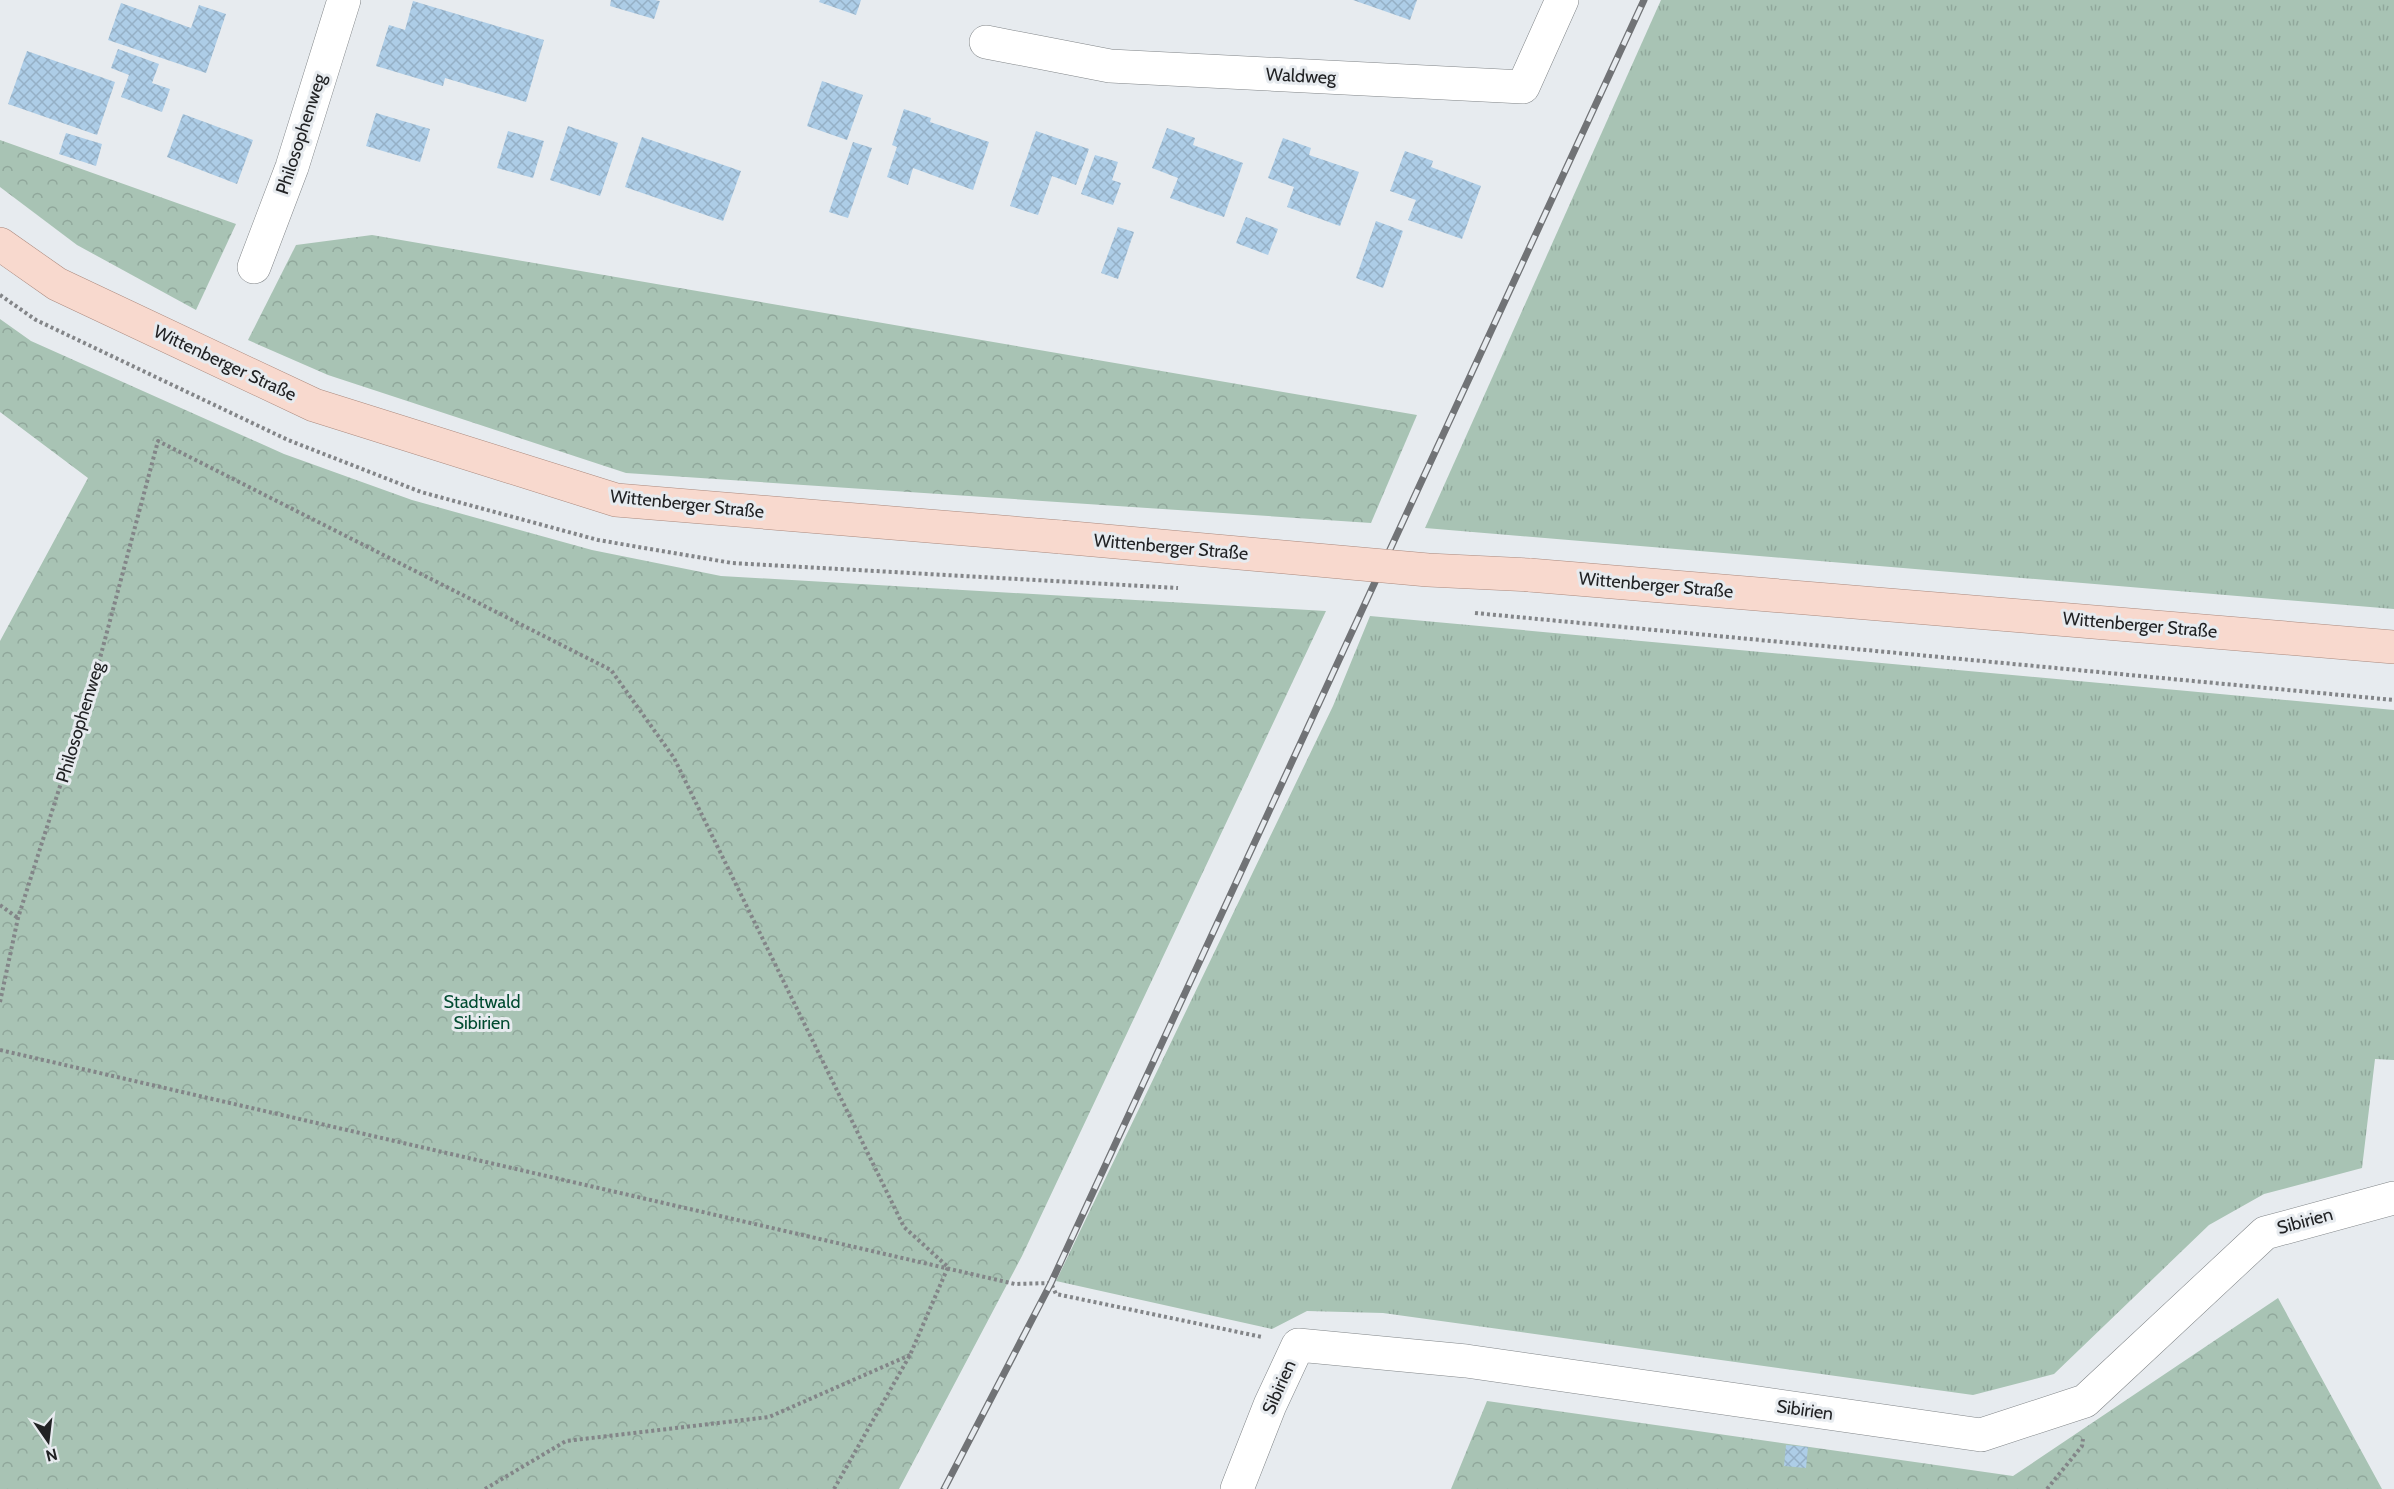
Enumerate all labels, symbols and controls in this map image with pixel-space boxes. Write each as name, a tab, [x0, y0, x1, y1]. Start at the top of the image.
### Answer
street label: Waldweg	[1265, 63, 1338, 89]
street label: Philosophenweg	[271, 70, 331, 197]
street label: Wittenberger Straße	[150, 320, 300, 406]
street label: Wittenberger Straße	[609, 485, 765, 523]
street label: Wittenberger Straße	[1093, 529, 1249, 565]
street label: Wittenberger Straße	[1578, 567, 1734, 603]
street label: Wittenberger Straße	[2062, 607, 2218, 643]
street label: Philosophenweg	[51, 658, 109, 785]
park label: Stadtwald Sibirien	[444, 991, 520, 1034]
street label: Sibirien	[2275, 1203, 2335, 1239]
street label: Sibirien	[1257, 1357, 1301, 1417]
street label: Sibirien	[1775, 1395, 1835, 1425]
north arrow	[18, 1411, 78, 1471]
text: N	[44, 1444, 59, 1466]

